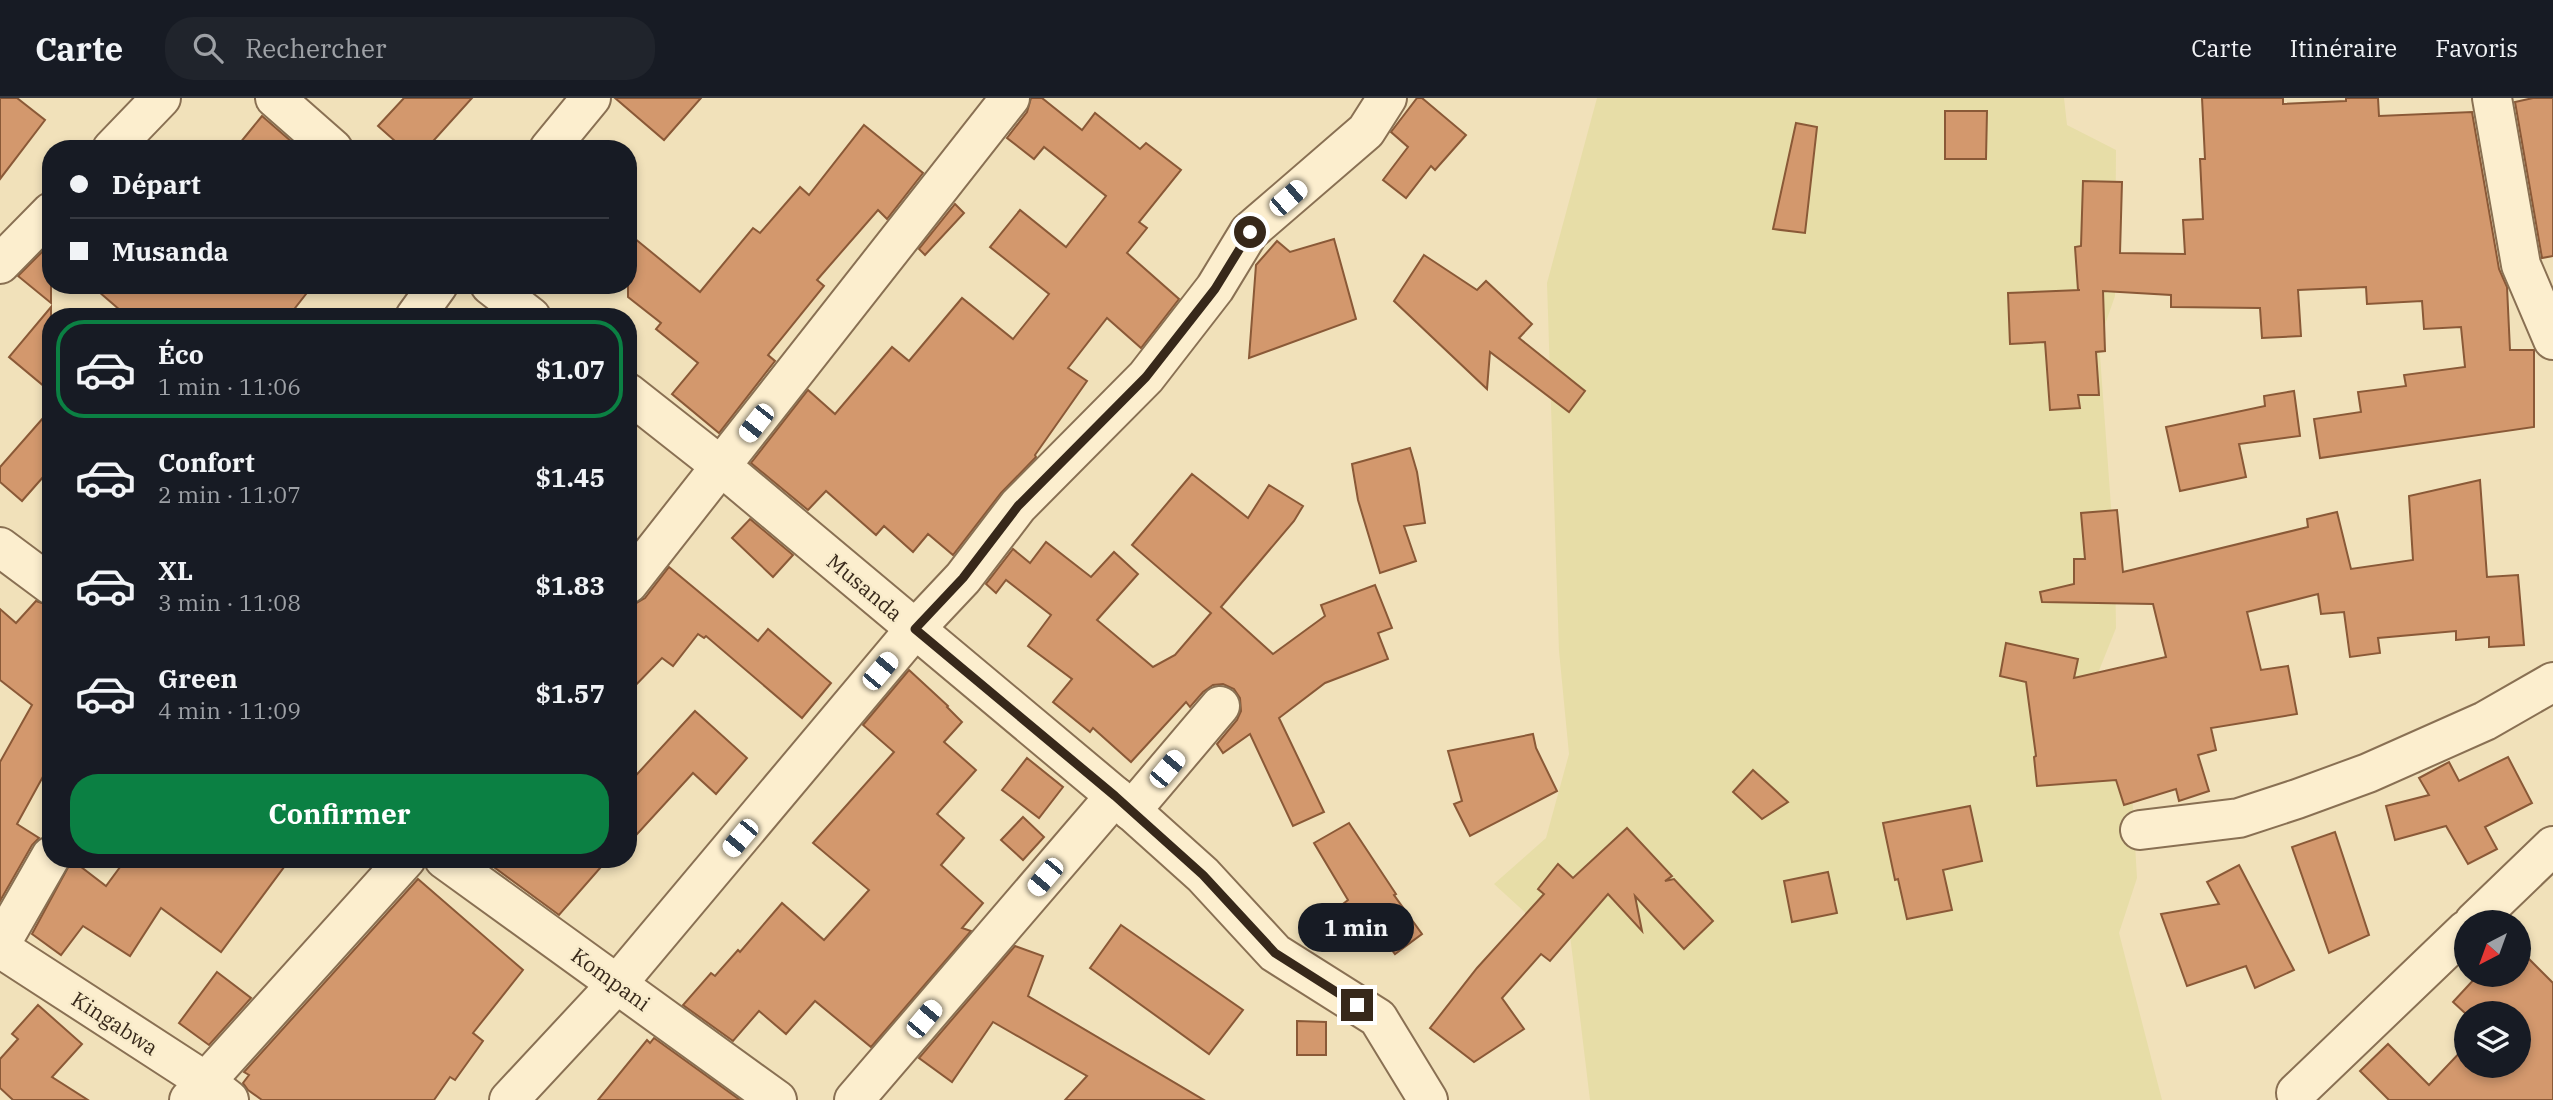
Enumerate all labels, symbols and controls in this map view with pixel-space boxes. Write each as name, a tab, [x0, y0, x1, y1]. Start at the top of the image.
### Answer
search box	[165, 17, 655, 80]
text: Carte	[35, 27, 123, 70]
icon: search	[189, 29, 227, 67]
text: Rechercher	[245, 31, 386, 65]
text: Carte	[2191, 32, 2252, 64]
text: Itinéraire	[2290, 32, 2397, 64]
text: Favoris	[2435, 32, 2518, 64]
text: Départ	[112, 167, 201, 201]
car	[1266, 176, 1311, 220]
route start	[1234, 216, 1266, 248]
text: Musanda	[112, 234, 229, 268]
text: Éco	[158, 337, 204, 371]
icon: car	[74, 338, 137, 401]
text: $1.07	[535, 352, 605, 386]
text: 1 min · 11:06	[158, 371, 301, 401]
car	[735, 400, 778, 446]
text: Confort	[158, 445, 255, 479]
icon: car	[74, 446, 137, 509]
text: $1.45	[535, 460, 605, 494]
text: 2 min · 11:07	[158, 479, 301, 509]
street label: Musanda	[821, 547, 909, 627]
text: XL	[158, 553, 193, 587]
icon: car	[74, 554, 137, 617]
text: $1.83	[535, 568, 605, 602]
text: 3 min · 11:08	[158, 587, 301, 617]
car	[859, 648, 902, 694]
text: Green	[158, 661, 238, 695]
icon: car	[74, 662, 137, 725]
text: $1.57	[535, 676, 605, 710]
text: 4 min · 11:09	[158, 695, 301, 725]
car	[1146, 746, 1189, 792]
button: Confirmer	[70, 774, 609, 854]
car	[719, 815, 762, 861]
car	[1024, 854, 1067, 900]
callout: 1 min	[1299, 904, 1415, 953]
north arrow	[2454, 910, 2530, 987]
map controls	[2454, 910, 2531, 1078]
text: 1 min	[1324, 912, 1388, 942]
street label: Kompani	[566, 941, 656, 1017]
street label: Kingabwa	[66, 985, 164, 1061]
route end	[1341, 989, 1373, 1021]
car	[903, 996, 946, 1042]
button: layers	[2454, 1001, 2531, 1078]

